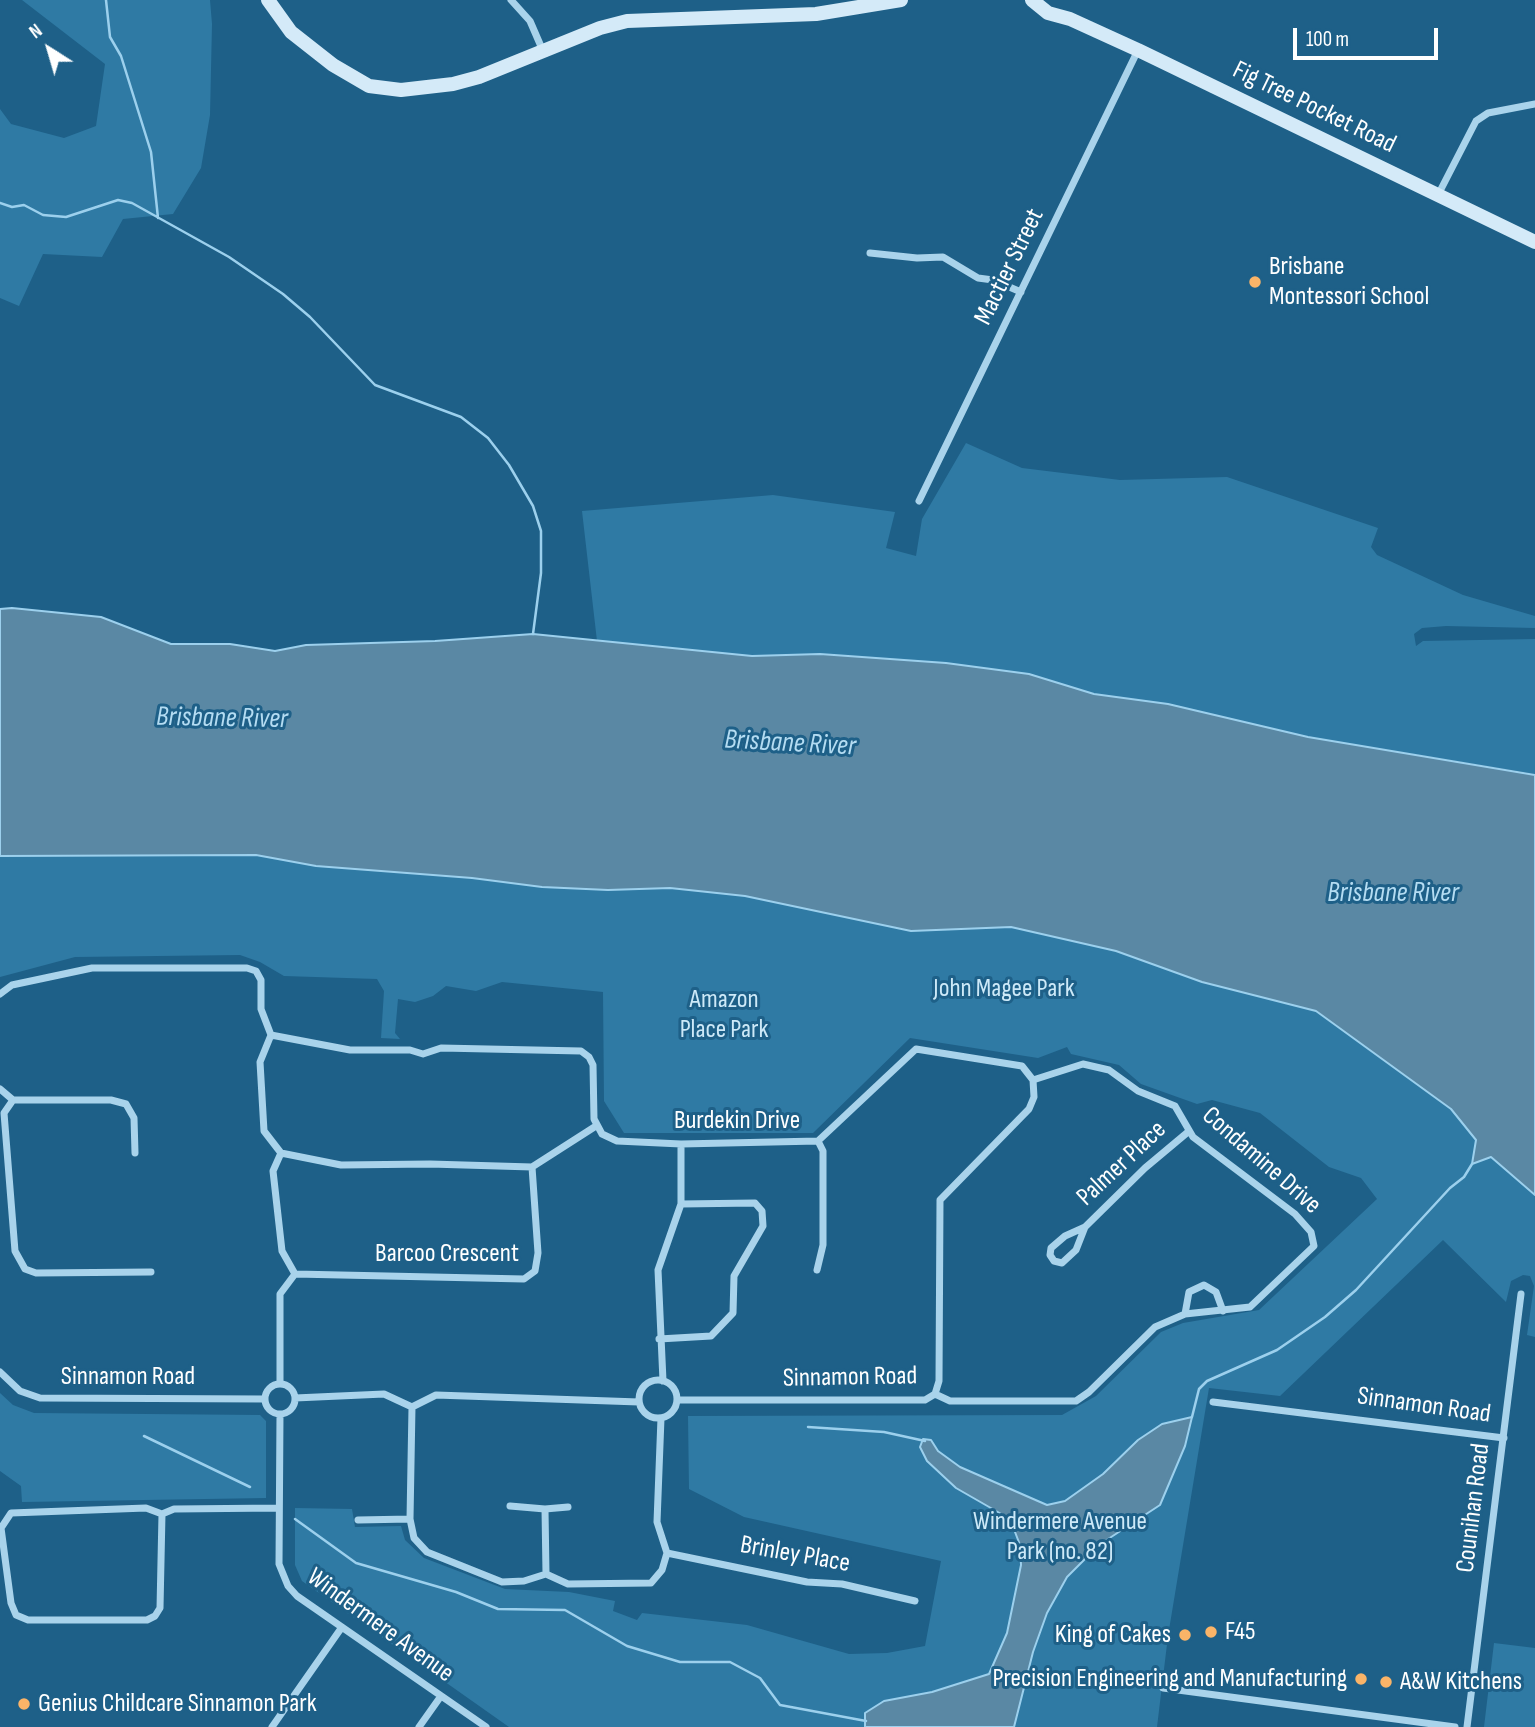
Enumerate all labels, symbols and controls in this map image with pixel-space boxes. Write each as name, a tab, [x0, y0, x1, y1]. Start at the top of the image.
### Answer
north arrow	[14, 14, 84, 84]
scale bar	[1297, 14, 1442, 58]
text: N	[25, 20, 47, 44]
text: 100 m	[1306, 27, 1349, 52]
street label: Fig Tree Pocket Road	[1227, 55, 1401, 161]
street label: Mactier Street	[968, 204, 1052, 330]
place label: Brisbane Montessori School	[1269, 251, 1429, 312]
marker: Brisbane Montessori School	[1247, 274, 1263, 290]
water label: Brisbane River	[156, 701, 288, 737]
water label: Brisbane River	[723, 724, 857, 764]
water label: Brisbane River	[1327, 877, 1459, 911]
park label: John Magee Park	[933, 973, 1075, 1005]
park label: Amazon Place Park	[680, 984, 768, 1046]
street label: Condamine Drive	[1195, 1101, 1327, 1221]
street label: Burdekin Drive	[674, 1105, 800, 1137]
street label: Palmer Place	[1071, 1115, 1173, 1213]
street label: Barcoo Crescent	[375, 1238, 519, 1270]
street label: Sinnamon Road	[61, 1361, 195, 1393]
street label: Sinnamon Road	[783, 1361, 917, 1395]
street label: Sinnamon Road	[1355, 1381, 1493, 1431]
street label: Counihan Road	[1451, 1442, 1497, 1574]
park label: Windermere Avenue Park (no. 82)	[973, 1506, 1147, 1568]
street label: Brinley Place	[738, 1530, 852, 1580]
street label: Windermere Avenue	[300, 1562, 460, 1690]
place label: F45	[1225, 1616, 1255, 1648]
place label: King of Cakes	[1055, 1619, 1171, 1651]
marker: F45	[1203, 1624, 1219, 1640]
marker: King of Cakes	[1177, 1627, 1193, 1643]
place label: Precision Engineering and Manufacturing	[992, 1663, 1347, 1695]
place label: A&W Kitchens	[1400, 1666, 1522, 1698]
marker: Precision Engineering and Manufacturing	[1353, 1671, 1369, 1687]
marker: A&W Kitchens	[1378, 1674, 1394, 1690]
place label: Genius Childcare Sinnamon Park	[38, 1688, 317, 1720]
marker: Genius Childcare Sinnamon Park	[16, 1696, 32, 1712]

